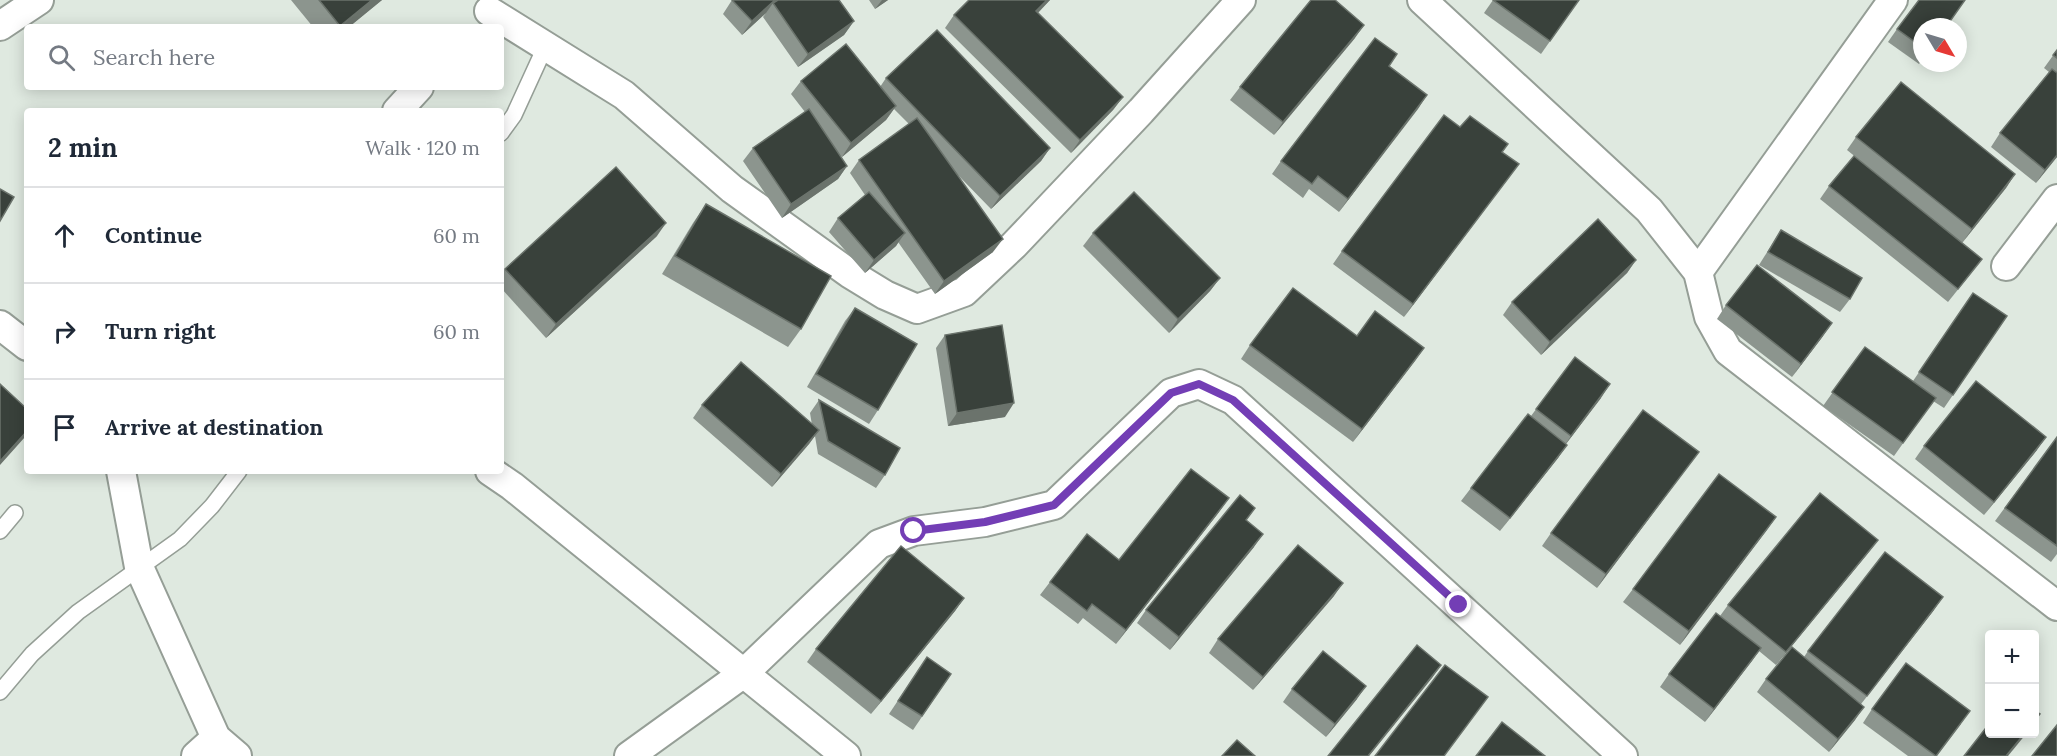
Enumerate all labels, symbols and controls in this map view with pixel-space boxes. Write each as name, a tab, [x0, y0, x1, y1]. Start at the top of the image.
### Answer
north arrow	[1913, 18, 1967, 72]
search box	[24, 24, 504, 90]
icon: search	[45, 41, 78, 74]
text: Search here	[93, 43, 215, 71]
text: 2 min	[48, 131, 118, 164]
text: Walk · 120 m	[365, 135, 480, 160]
icon: ahead	[48, 219, 81, 252]
text: Continue	[105, 221, 202, 249]
text: 60 m	[433, 223, 480, 248]
icon: right	[48, 315, 81, 348]
text: Turn right	[105, 317, 216, 345]
text: 60 m	[433, 319, 480, 344]
icon: arrive	[48, 411, 81, 444]
text: Arrive at destination	[105, 413, 323, 441]
route start	[900, 517, 926, 543]
route end	[1445, 591, 1471, 617]
map controls	[1985, 630, 2039, 738]
button: +	[1985, 630, 2039, 684]
button: −	[1985, 684, 2039, 738]

